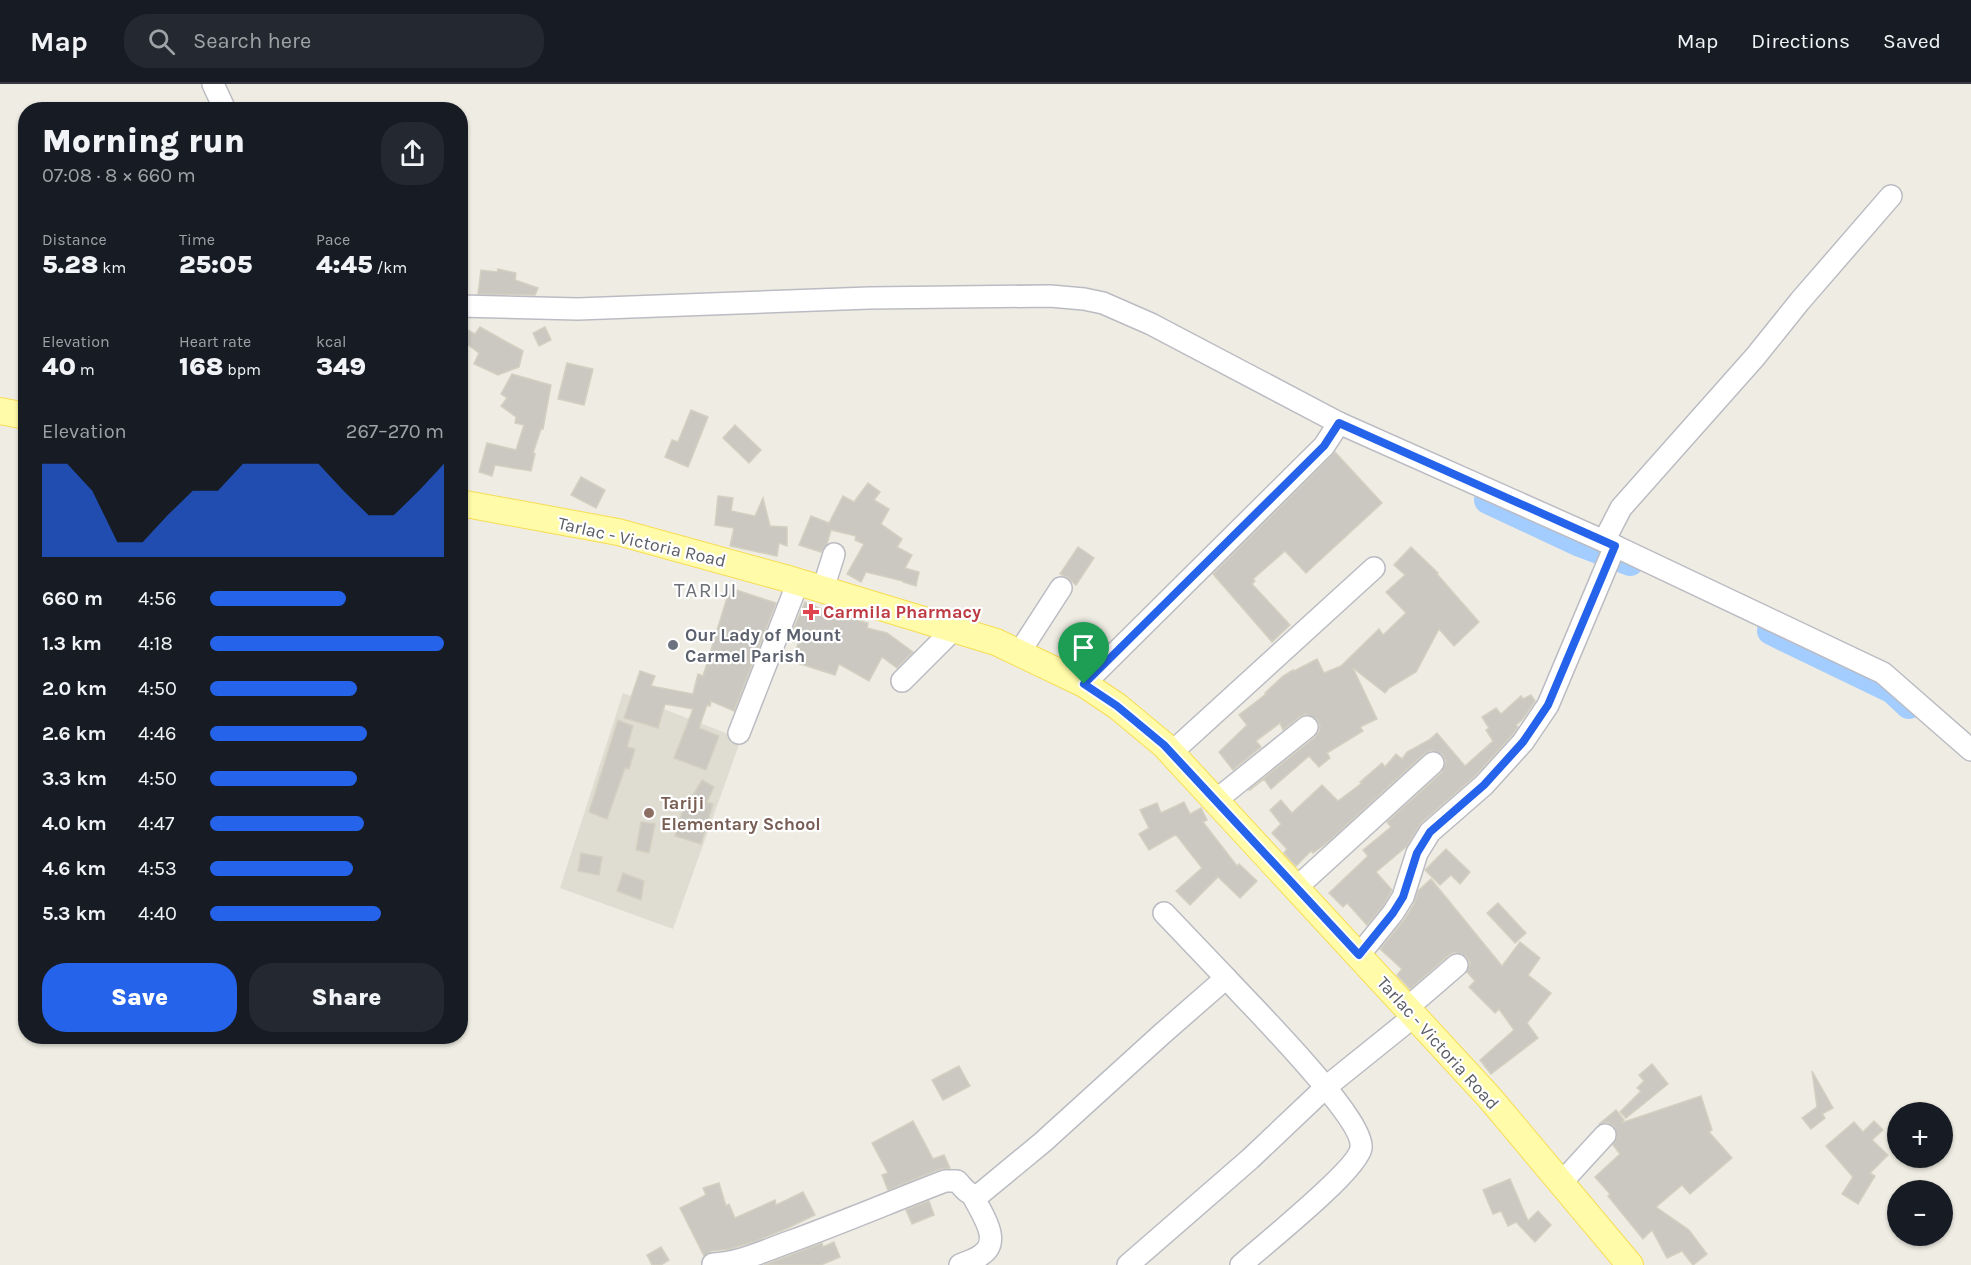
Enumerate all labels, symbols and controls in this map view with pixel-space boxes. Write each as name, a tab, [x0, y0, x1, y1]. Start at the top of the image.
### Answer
search box	[124, 14, 544, 68]
text: Map	[30, 25, 88, 58]
icon: search	[145, 25, 178, 58]
text: Search here	[193, 28, 311, 54]
text: Map	[1677, 29, 1718, 53]
text: Directions	[1751, 29, 1850, 53]
text: Saved	[1883, 29, 1941, 53]
text: Morning run	[42, 122, 245, 160]
button: share	[381, 122, 444, 185]
text: 07:08 · 8 × 660 m	[42, 164, 196, 187]
text: Distance	[42, 230, 107, 249]
text: Time	[179, 230, 215, 249]
text: Pace	[316, 230, 350, 249]
text: 5.28	[42, 249, 98, 280]
text: 25:05	[179, 249, 252, 280]
text: 4:45	[316, 249, 373, 280]
text: km	[98, 258, 126, 277]
text: /km	[373, 258, 407, 277]
text: Elevation	[42, 332, 110, 351]
text: Heart rate	[179, 332, 251, 351]
text: kcal	[316, 332, 347, 351]
text: 40	[42, 351, 76, 382]
text: 168	[179, 351, 223, 382]
text: 349	[316, 351, 366, 382]
text: m	[76, 360, 95, 379]
text: bpm	[223, 360, 261, 379]
text: Elevation	[42, 420, 127, 443]
text: 267–270 m	[346, 420, 444, 443]
street label: Tarlac - Victoria Road	[556, 512, 728, 572]
district label: TARIJI	[674, 578, 738, 602]
text: 660 m	[42, 587, 103, 610]
text: 4:56	[138, 587, 177, 610]
place label: Carmila Pharmacy	[823, 601, 981, 623]
marker: Carmila Pharmacy	[804, 605, 818, 619]
pin	[1058, 622, 1109, 684]
place label: Our Lady of Mount Carmel Parish	[685, 624, 841, 667]
icon: arrive	[1067, 631, 1100, 664]
text: 1.3 km	[42, 632, 102, 655]
text: 4:18	[138, 632, 173, 655]
marker: Our Lady of Mount Carmel Parish	[666, 638, 680, 652]
text: 2.0 km	[42, 677, 107, 700]
text: 4:50	[138, 677, 177, 700]
text: 2.6 km	[42, 722, 106, 745]
text: 4:46	[138, 722, 176, 745]
text: 3.3 km	[42, 767, 107, 790]
text: 4:50	[138, 767, 177, 790]
place label: Tariji Elementary School	[661, 792, 821, 835]
marker: Tariji Elementary School	[642, 806, 656, 820]
text: 4.0 km	[42, 812, 107, 835]
text: 4:47	[138, 812, 174, 835]
text: 4.6 km	[42, 857, 106, 880]
text: 4:53	[138, 857, 177, 880]
text: 5.3 km	[42, 902, 106, 925]
text: 4:40	[138, 902, 177, 925]
button: Save	[42, 963, 237, 1032]
button: Share	[249, 963, 444, 1032]
street label: Tarlac - Victoria Road	[1372, 972, 1504, 1114]
map controls	[1887, 1102, 1953, 1246]
button: +	[1887, 1102, 1953, 1168]
button: −	[1887, 1180, 1953, 1246]

